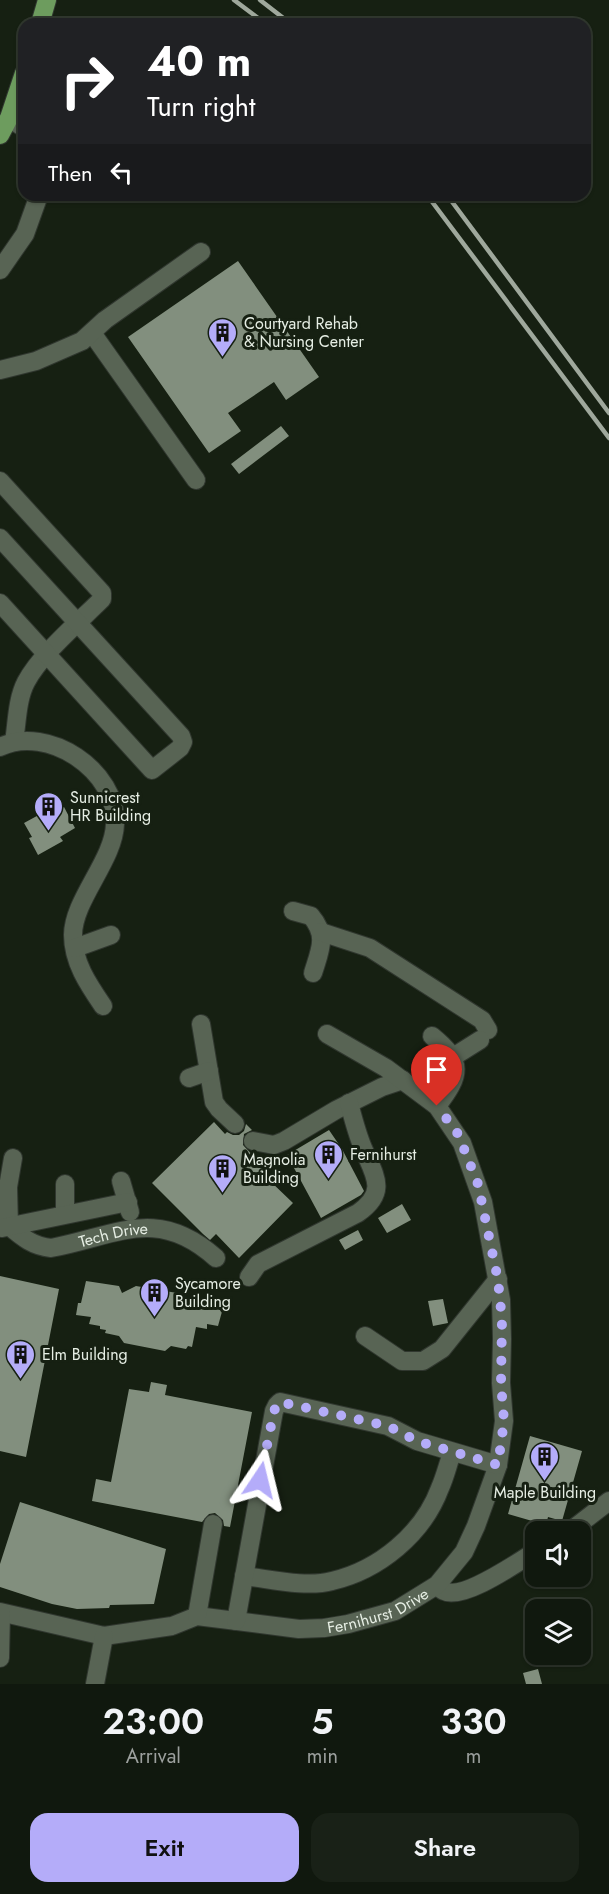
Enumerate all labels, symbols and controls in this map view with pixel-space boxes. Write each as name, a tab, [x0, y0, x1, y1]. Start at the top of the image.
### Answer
text: 40 m	[147, 31, 251, 92]
icon: right	[48, 42, 126, 120]
text: Turn right	[147, 87, 255, 126]
icon: left	[105, 156, 138, 189]
text: Then	[48, 157, 93, 189]
place label: Courtyard Rehab & Nursing Center	[244, 312, 364, 353]
building icon: Courtyard Rehab & Nursing Center	[207, 316, 239, 358]
place label: Sunnicrest HR Building	[70, 786, 151, 827]
building icon: Sunnicrest HR Building	[33, 790, 65, 832]
pin	[411, 1044, 462, 1106]
icon: arrive	[420, 1053, 453, 1086]
building icon: Fernihurst	[313, 1138, 345, 1180]
place label: Fernihurst	[350, 1143, 417, 1166]
place label: Magnolia Building	[243, 1148, 305, 1189]
building icon: Magnolia Building	[206, 1152, 238, 1194]
street label: Tech Drive	[76, 1217, 148, 1253]
place label: Sycamore Building	[175, 1272, 241, 1313]
building icon: Sycamore Building	[138, 1276, 170, 1318]
building icon: Elm Building	[5, 1338, 37, 1380]
place label: Elm Building	[42, 1343, 128, 1366]
building icon: Maple Building	[529, 1440, 561, 1482]
position arrow	[228, 1448, 292, 1512]
place label: Maple Building	[494, 1481, 596, 1504]
map controls	[525, 1521, 591, 1665]
button: sound	[525, 1521, 591, 1587]
street label: Fernihurst Drive	[325, 1582, 433, 1639]
button: layers	[525, 1599, 591, 1665]
text: 23:00	[102, 1695, 204, 1747]
text: 5	[311, 1695, 333, 1747]
text: 330	[440, 1695, 507, 1747]
text: Arrival	[126, 1742, 181, 1771]
text: min	[307, 1742, 338, 1771]
text: m	[466, 1742, 481, 1771]
button: Exit	[30, 1813, 299, 1882]
button: Share	[311, 1813, 579, 1882]

